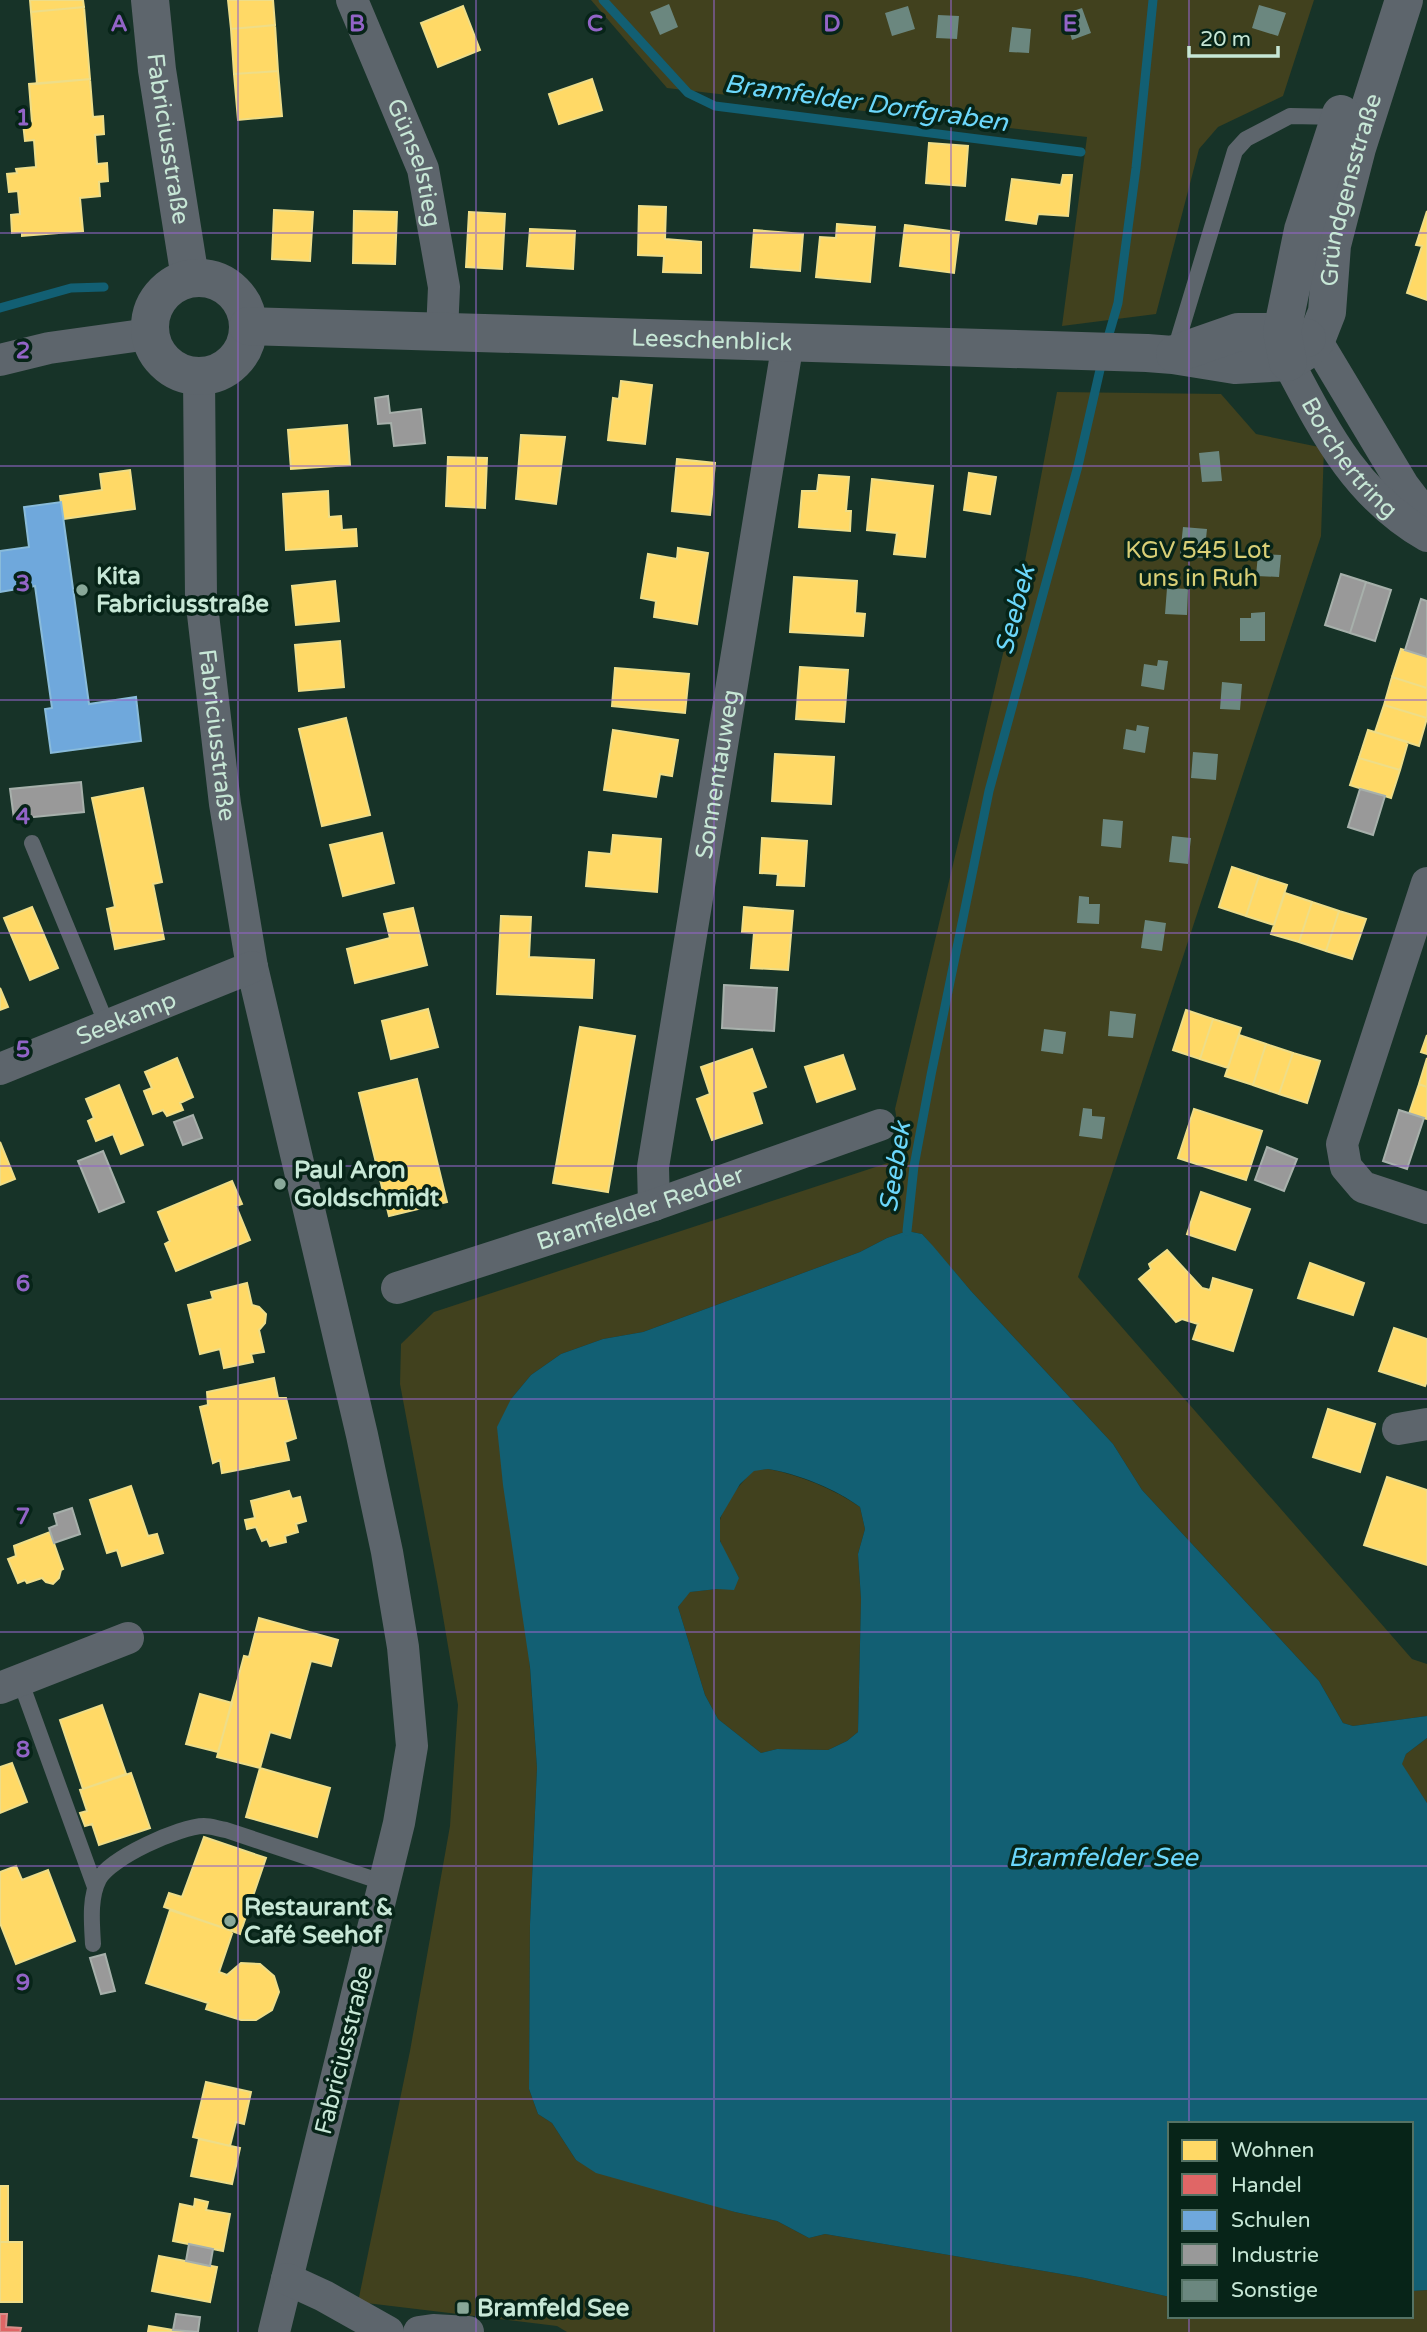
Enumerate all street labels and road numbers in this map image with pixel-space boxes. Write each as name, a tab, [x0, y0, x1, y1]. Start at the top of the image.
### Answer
street label: Fabriciusstraße	[141, 52, 196, 227]
street label: Gründgensstraße	[1314, 90, 1388, 288]
street label: Günselstieg	[380, 94, 448, 229]
street label: Leeschenblick	[631, 323, 793, 357]
street label: Borchertring	[1295, 392, 1404, 524]
street label: Fabriciusstraße	[193, 647, 242, 823]
street label: Sonnentauweg	[689, 687, 745, 861]
street label: Seekamp	[72, 985, 180, 1051]
street label: Bramfelder Redder	[533, 1160, 749, 1256]
street label: Fabriciusstraße	[309, 1963, 379, 2137]

